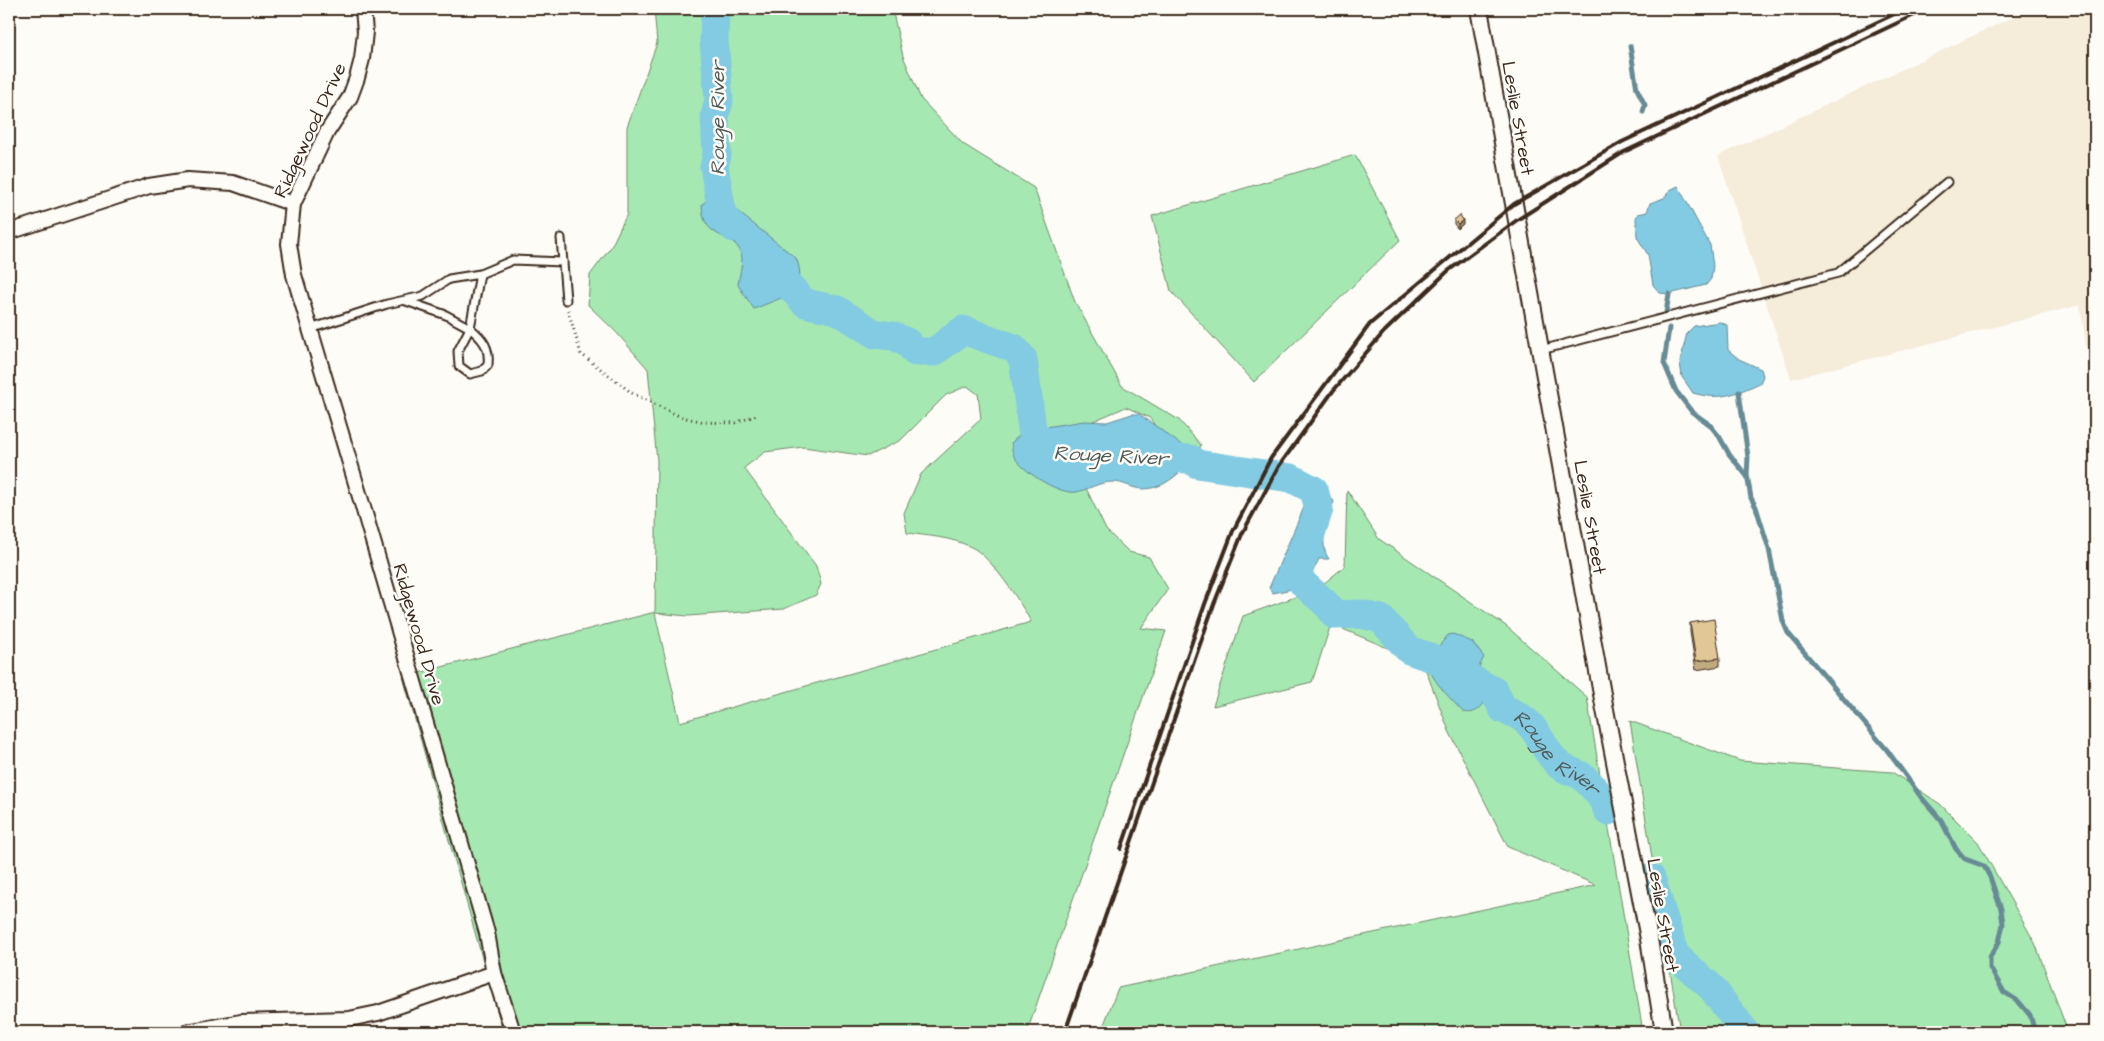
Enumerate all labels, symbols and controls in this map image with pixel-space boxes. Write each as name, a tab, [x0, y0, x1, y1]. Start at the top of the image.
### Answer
street label: Ridgewood Drive	[267, 59, 354, 203]
water label: Rouge River	[704, 59, 733, 175]
street label: Leslie Street	[1494, 59, 1541, 178]
water label: Rouge River	[1053, 439, 1171, 474]
street label: Leslie Street	[1566, 458, 1613, 577]
street label: Ridgewood Drive	[384, 560, 452, 709]
water label: Rouge River	[1508, 703, 1608, 803]
street label: Leslie Street	[1639, 856, 1686, 975]

